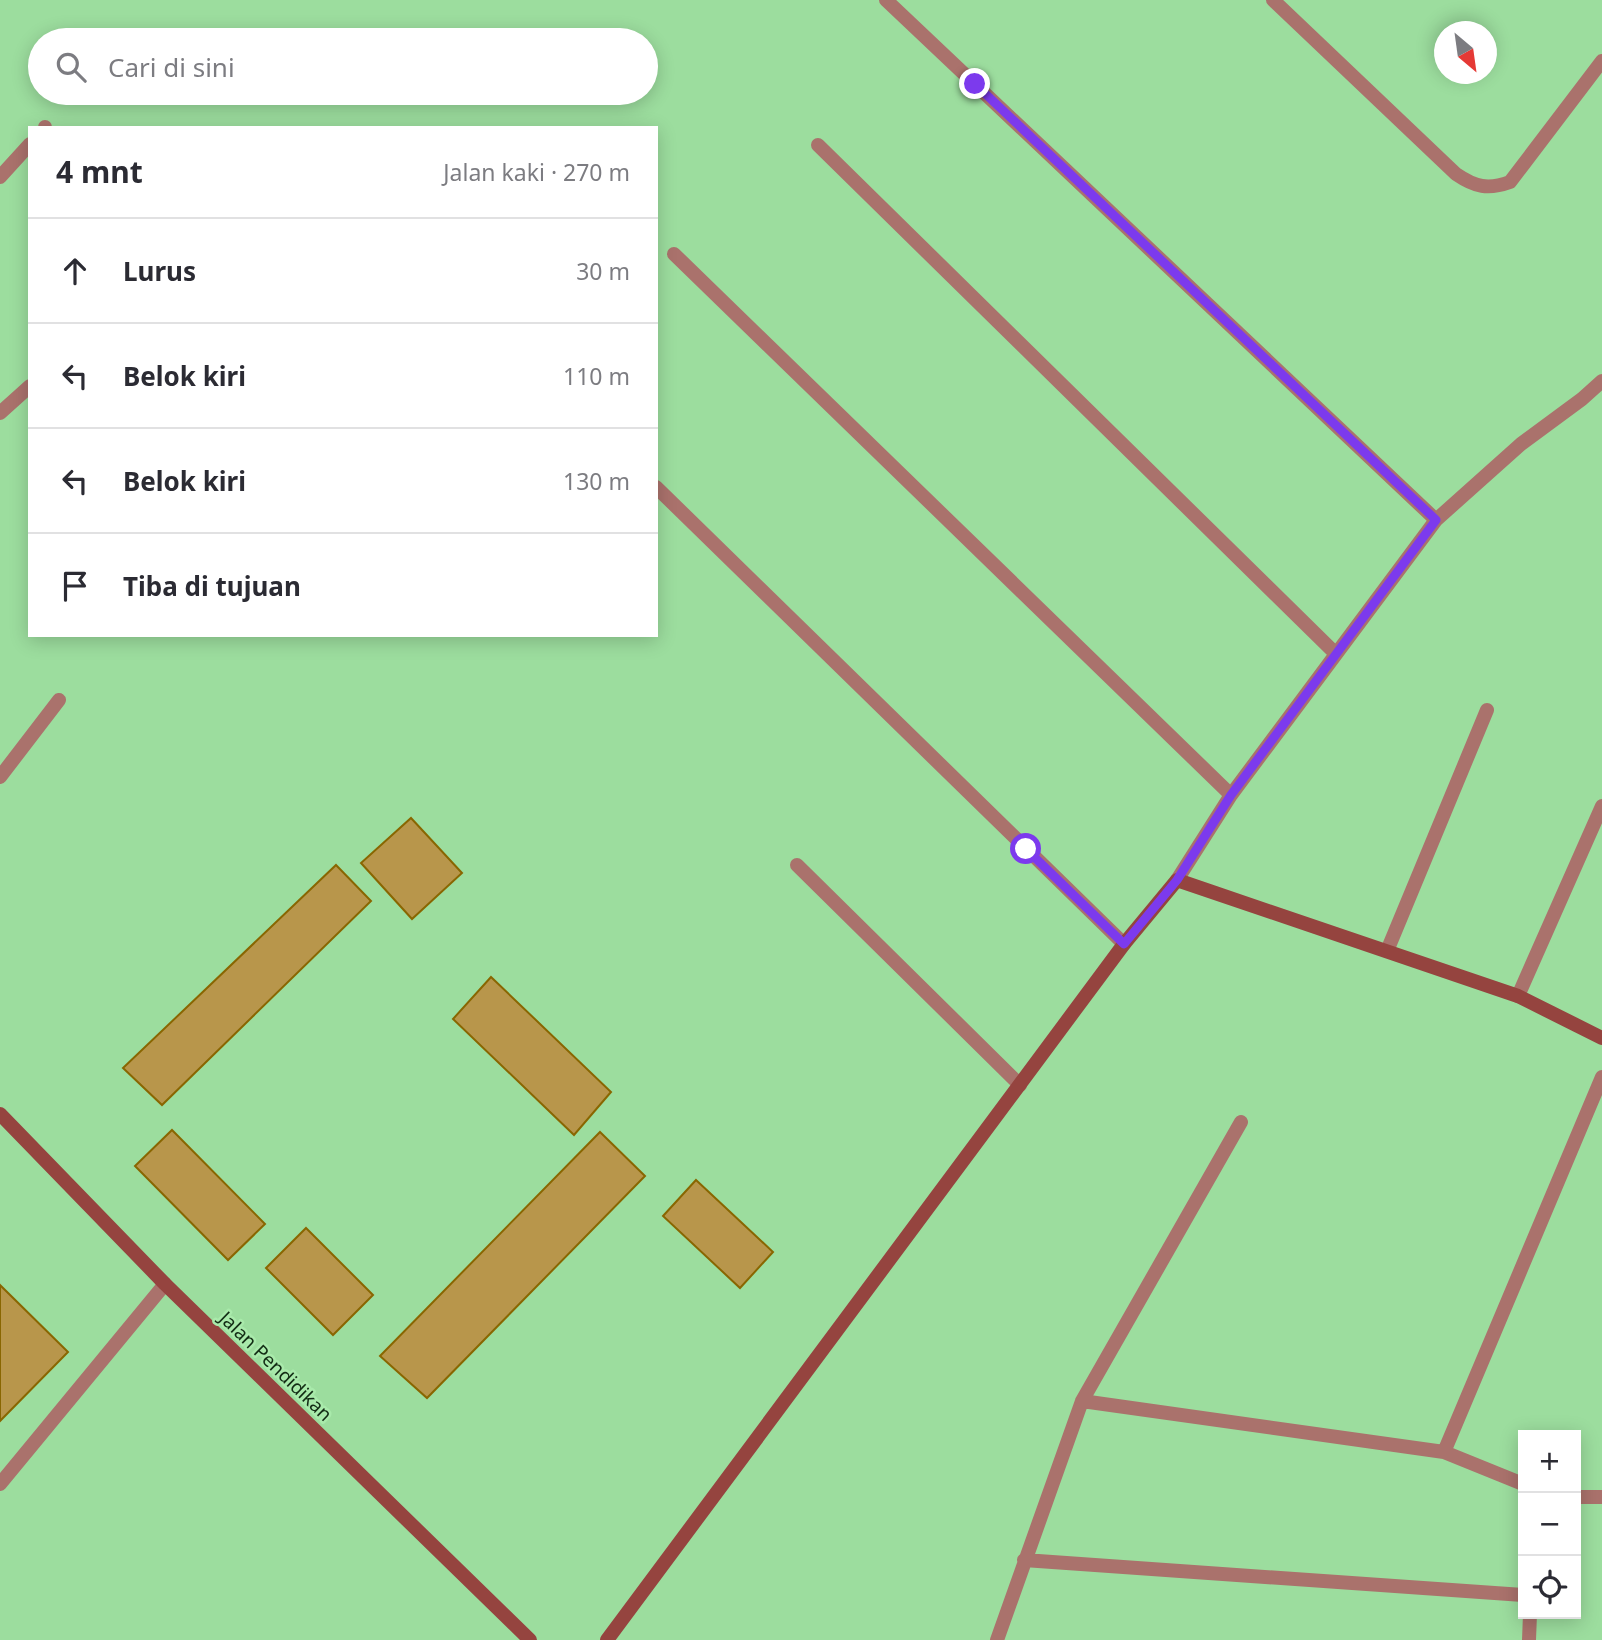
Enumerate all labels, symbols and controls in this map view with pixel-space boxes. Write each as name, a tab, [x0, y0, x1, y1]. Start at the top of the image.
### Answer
north arrow	[1434, 21, 1497, 84]
search box	[28, 28, 658, 105]
icon: search	[52, 48, 90, 86]
text: Cari di sini	[108, 49, 235, 85]
route end	[959, 68, 990, 99]
text: 4 mnt	[56, 151, 143, 192]
text: Jalan kaki · 270 m	[443, 156, 630, 188]
icon: ahead	[56, 252, 94, 290]
text: Lurus	[123, 253, 196, 289]
text: 30 m	[576, 255, 630, 287]
icon: left	[56, 357, 94, 395]
text: Belok kiri	[123, 358, 246, 394]
text: 110 m	[563, 360, 630, 392]
icon: left	[56, 462, 94, 500]
text: Belok kiri	[123, 463, 246, 499]
text: 130 m	[563, 465, 630, 497]
icon: arrive	[56, 567, 94, 605]
text: Tiba di tujuan	[123, 568, 301, 604]
route start	[1010, 833, 1041, 864]
street label: Jalan Pendidikan	[212, 1304, 338, 1427]
map controls	[1518, 1430, 1581, 1619]
button: +	[1518, 1430, 1581, 1493]
button: −	[1518, 1493, 1581, 1556]
button: locate	[1518, 1556, 1581, 1619]

